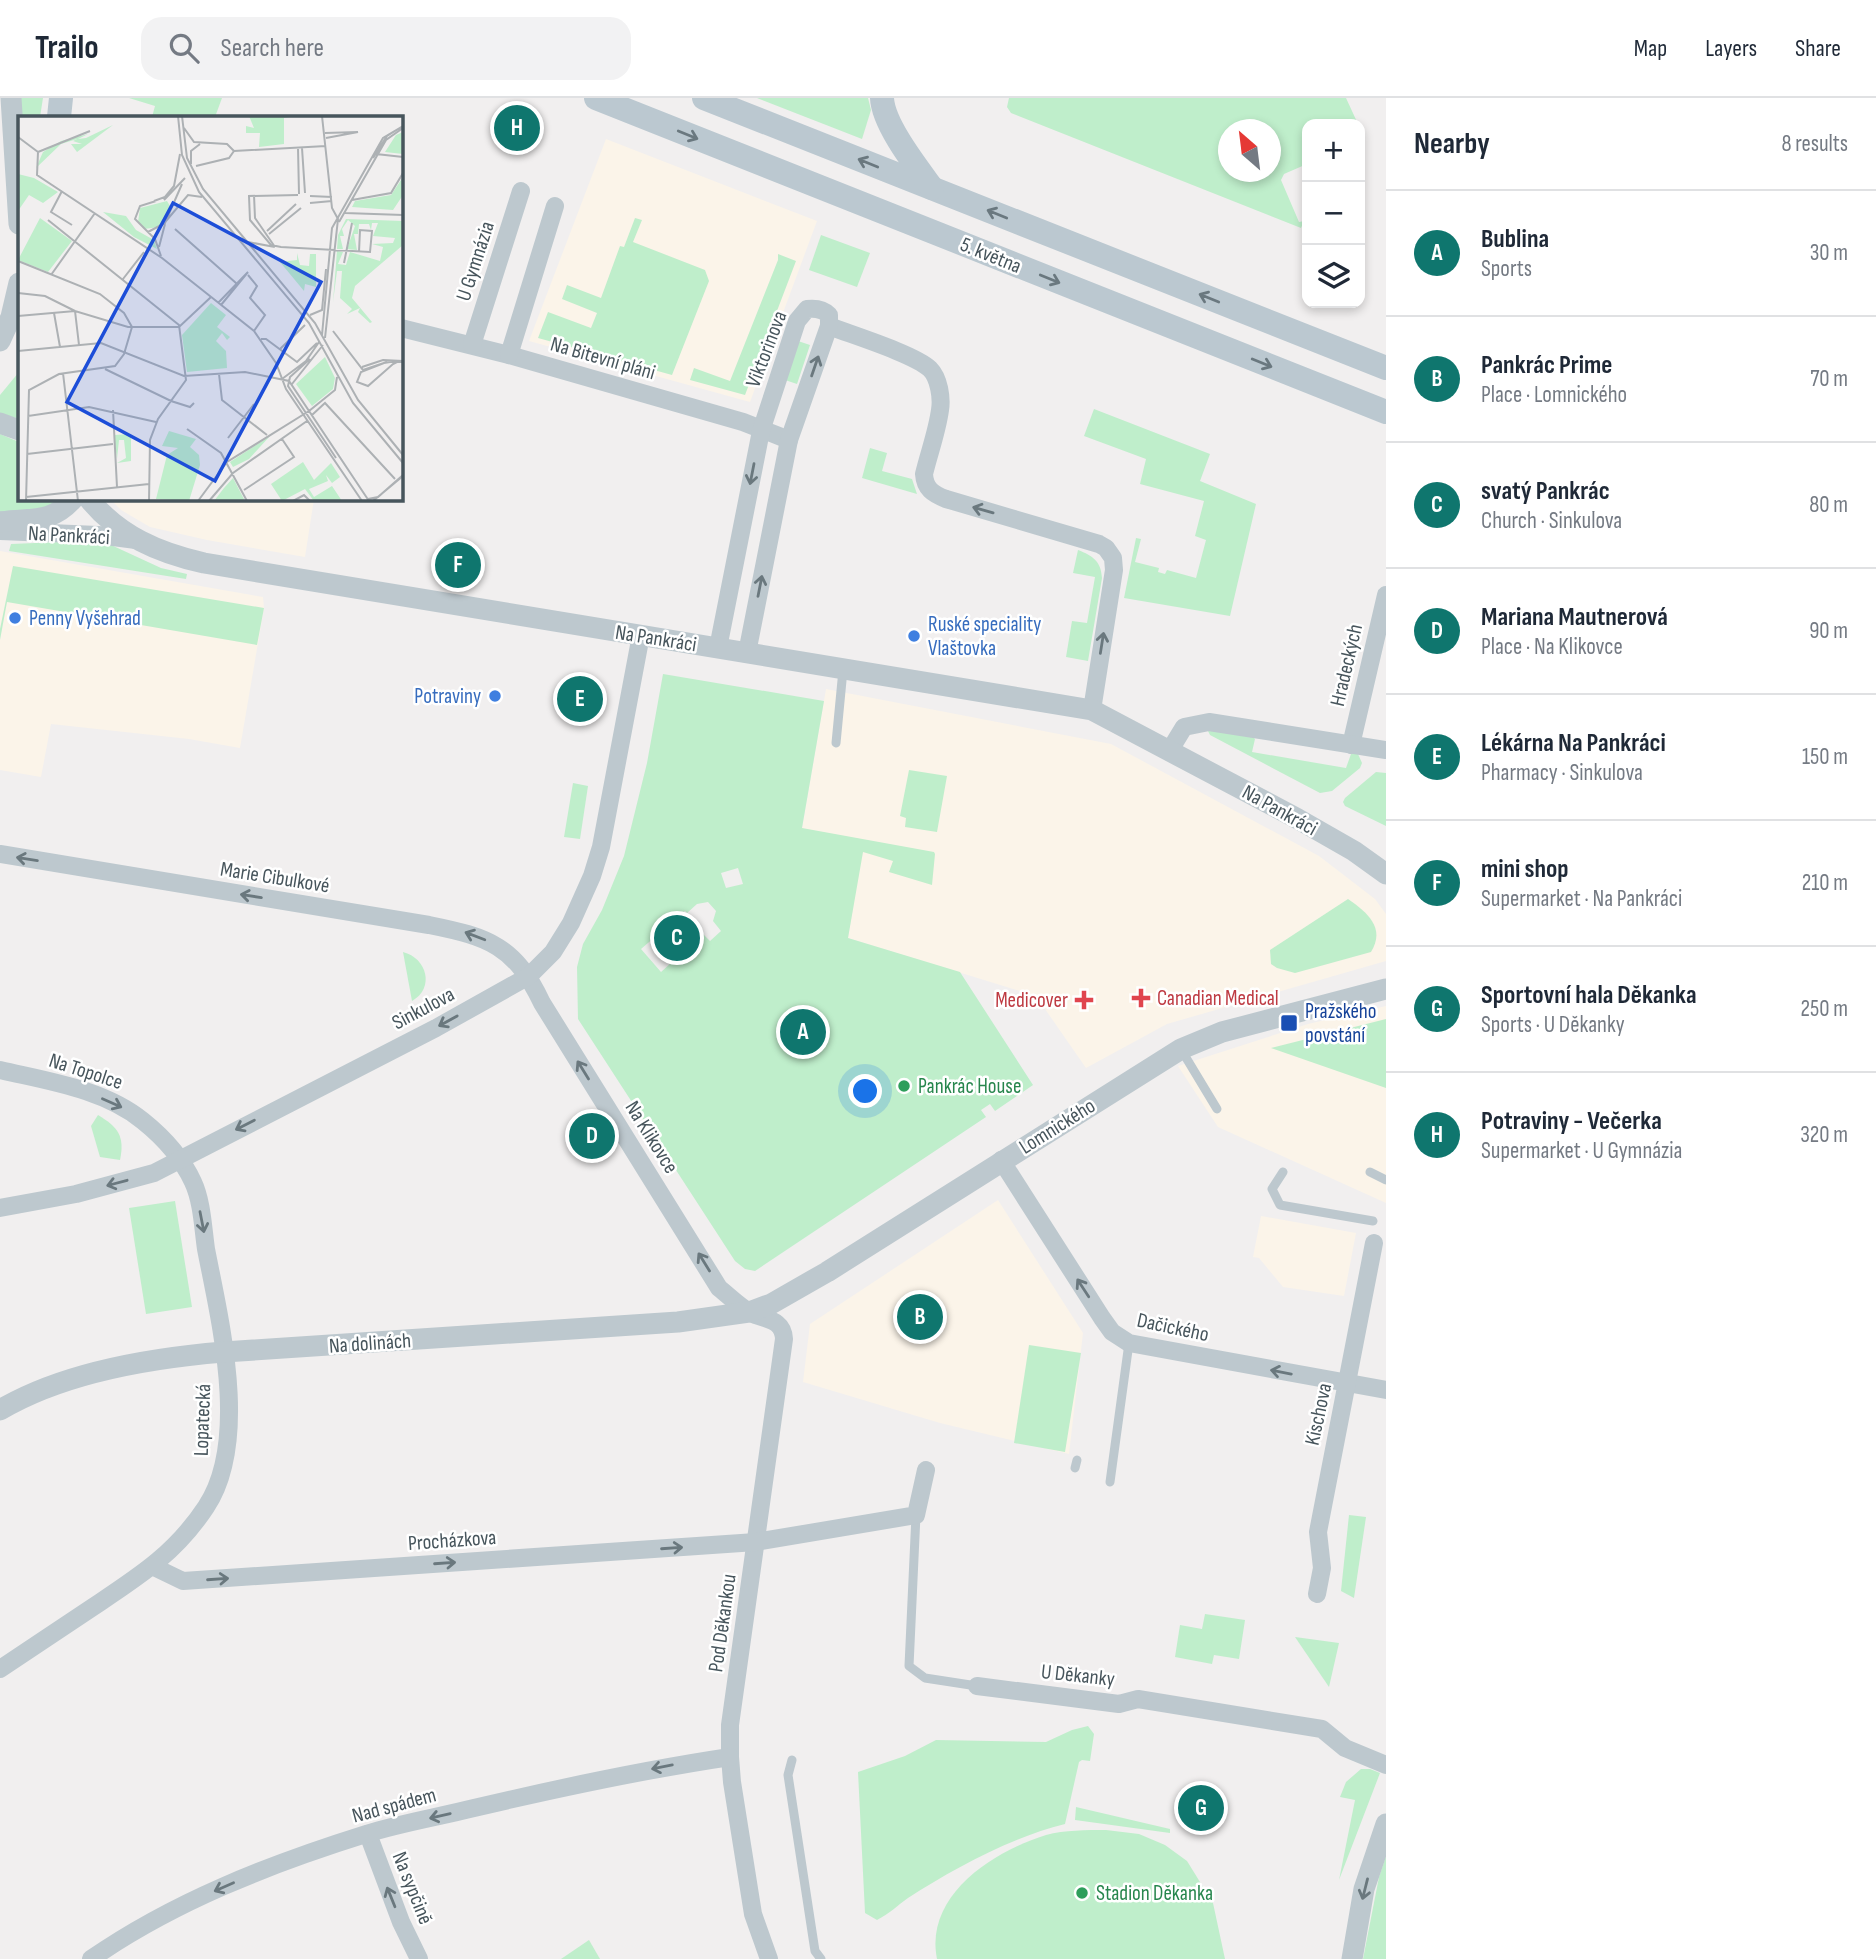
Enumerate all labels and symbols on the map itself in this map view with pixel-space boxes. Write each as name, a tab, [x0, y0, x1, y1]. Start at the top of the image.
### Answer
pin: H	[494, 102, 540, 154]
inset map	[18, 116, 402, 500]
north arrow	[1218, 119, 1281, 182]
one-way arrow	[677, 129, 699, 142]
one-way arrow	[858, 155, 880, 168]
one-way arrow	[987, 206, 1009, 219]
street label: U Gymnázia	[451, 218, 500, 304]
street label: 5. května	[957, 232, 1025, 279]
one-way arrow	[1039, 273, 1061, 286]
one-way arrow	[1198, 290, 1220, 303]
street label: Viktorinova	[741, 307, 792, 391]
street label: Na Bitevní pláni	[548, 332, 658, 385]
one-way arrow	[810, 355, 822, 377]
one-way arrow	[1250, 357, 1272, 370]
one-way arrow	[745, 462, 758, 485]
one-way arrow	[972, 502, 994, 515]
street label: Na Pankráci	[27, 521, 111, 550]
pin: F	[435, 539, 481, 591]
one-way arrow	[753, 575, 767, 598]
place label: Penny Vyšehrad	[29, 606, 141, 631]
marker: Penny Vyšehrad	[7, 610, 23, 626]
place label: Ruské speciality Vlaštovka	[928, 612, 1041, 661]
street label: Na Pankráci	[614, 620, 698, 657]
street label: Hradeckých	[1325, 622, 1368, 709]
marker: Ruské speciality Vlaštovka	[906, 628, 922, 644]
one-way arrow	[1096, 632, 1109, 654]
pin: E	[557, 673, 603, 725]
place label: Potraviny	[414, 684, 481, 709]
marker: Potraviny	[487, 688, 503, 704]
street label: Na Pankráci	[1238, 780, 1322, 841]
one-way arrow	[16, 852, 39, 865]
street label: Marie Cibulkové	[218, 857, 331, 898]
one-way arrow	[240, 889, 263, 902]
pin: C	[654, 912, 700, 964]
one-way arrow	[464, 929, 486, 942]
street label: Sinkulova	[388, 982, 459, 1035]
place label: Canadian Medical	[1157, 986, 1279, 1011]
place label: Medicover	[995, 988, 1068, 1013]
marker: Canadian Medical	[1131, 988, 1151, 1008]
marker: Medicover	[1074, 990, 1094, 1010]
place label: Pražského povstání	[1305, 999, 1377, 1048]
pin: A	[780, 1006, 826, 1058]
marker: Pražského povstání	[1279, 1013, 1299, 1033]
one-way arrow	[438, 1014, 458, 1028]
street label: Na Topolce	[46, 1048, 126, 1095]
one-way arrow	[576, 1060, 590, 1080]
your location	[848, 1074, 882, 1108]
place label: Pankrác House	[918, 1074, 1021, 1099]
marker: Pankrác House	[896, 1078, 912, 1094]
street label: Lomnického	[1015, 1093, 1100, 1160]
street label: Na Klikovce	[620, 1096, 684, 1178]
one-way arrow	[101, 1097, 122, 1110]
pin: D	[569, 1110, 615, 1162]
one-way arrow	[235, 1119, 256, 1133]
one-way arrow	[106, 1177, 129, 1190]
one-way arrow	[195, 1210, 209, 1233]
one-way arrow	[696, 1253, 710, 1273]
one-way arrow	[1076, 1279, 1090, 1299]
pin: B	[897, 1291, 943, 1343]
street label: Dačického	[1135, 1308, 1211, 1347]
street label: Na dolinách	[328, 1328, 412, 1359]
one-way arrow	[1270, 1365, 1293, 1378]
street label: Kischova	[1300, 1381, 1337, 1447]
street label: Lopatecká	[189, 1384, 216, 1457]
street label: Procházkova	[407, 1525, 497, 1556]
one-way arrow	[661, 1541, 684, 1554]
one-way arrow	[434, 1556, 456, 1569]
one-way arrow	[207, 1572, 229, 1585]
street label: Pod Děkankou	[703, 1572, 742, 1674]
street label: U Děkanky	[1040, 1659, 1116, 1692]
one-way arrow	[651, 1761, 674, 1774]
street label: Nad spádem	[349, 1782, 439, 1829]
pin: G	[1178, 1782, 1224, 1834]
one-way arrow	[429, 1810, 452, 1824]
street label: Na sypčině	[387, 1848, 438, 1928]
one-way arrow	[1358, 1877, 1371, 1900]
one-way arrow	[214, 1881, 235, 1894]
place label: Stadion Děkanka	[1096, 1881, 1213, 1906]
marker: Stadion Děkanka	[1074, 1885, 1090, 1901]
one-way arrow	[384, 1887, 397, 1909]

